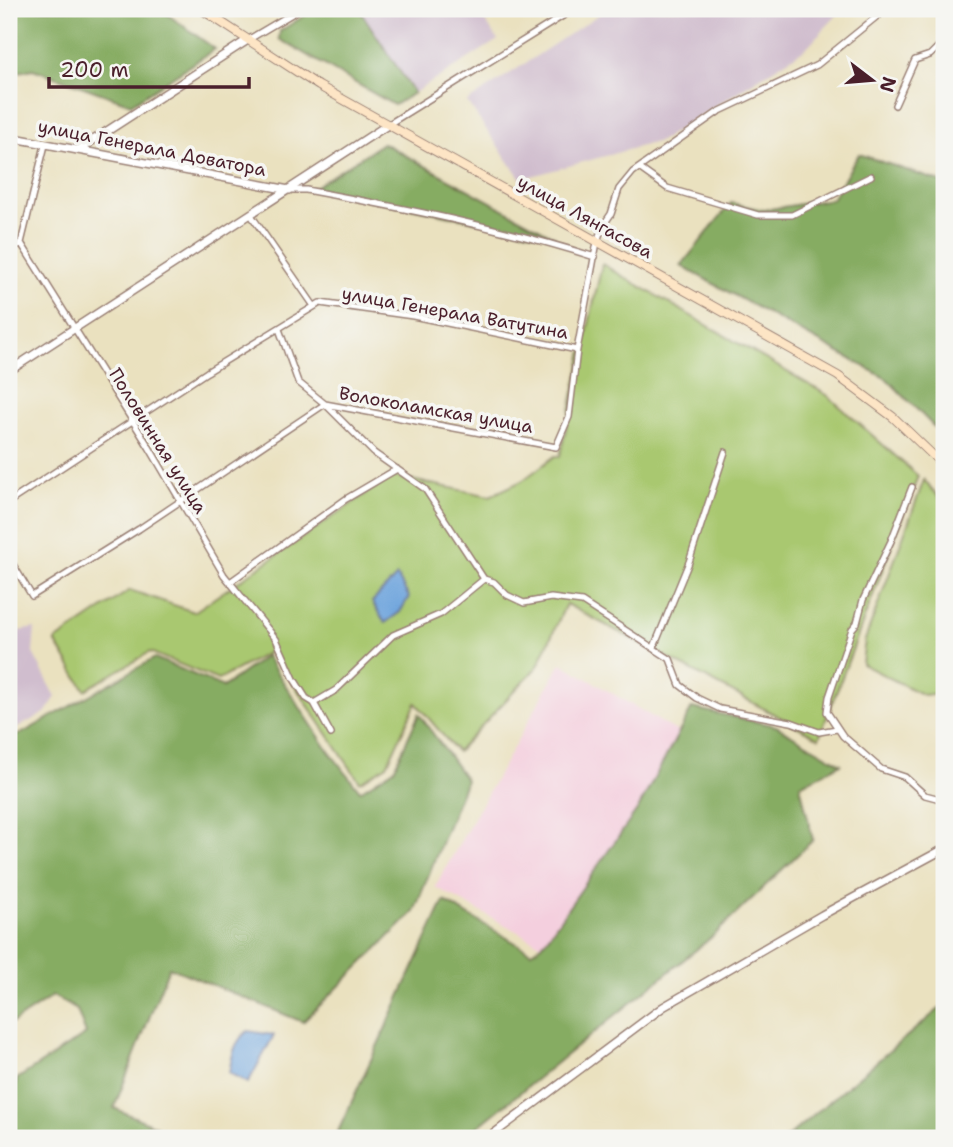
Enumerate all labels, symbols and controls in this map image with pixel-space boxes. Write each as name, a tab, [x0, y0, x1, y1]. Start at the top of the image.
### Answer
scale bar	[49, 46, 248, 90]
north arrow	[838, 46, 908, 116]
text: 200 m	[60, 56, 129, 84]
text: N	[874, 74, 902, 95]
street label: улица Генерала Доватора	[36, 114, 268, 182]
street label: улица Лянгасова	[513, 170, 657, 264]
street label: улица Генерала Ватутина	[340, 281, 570, 345]
street label: Половинная улица	[103, 364, 213, 518]
street label: Волоколамская улица	[337, 381, 535, 439]

